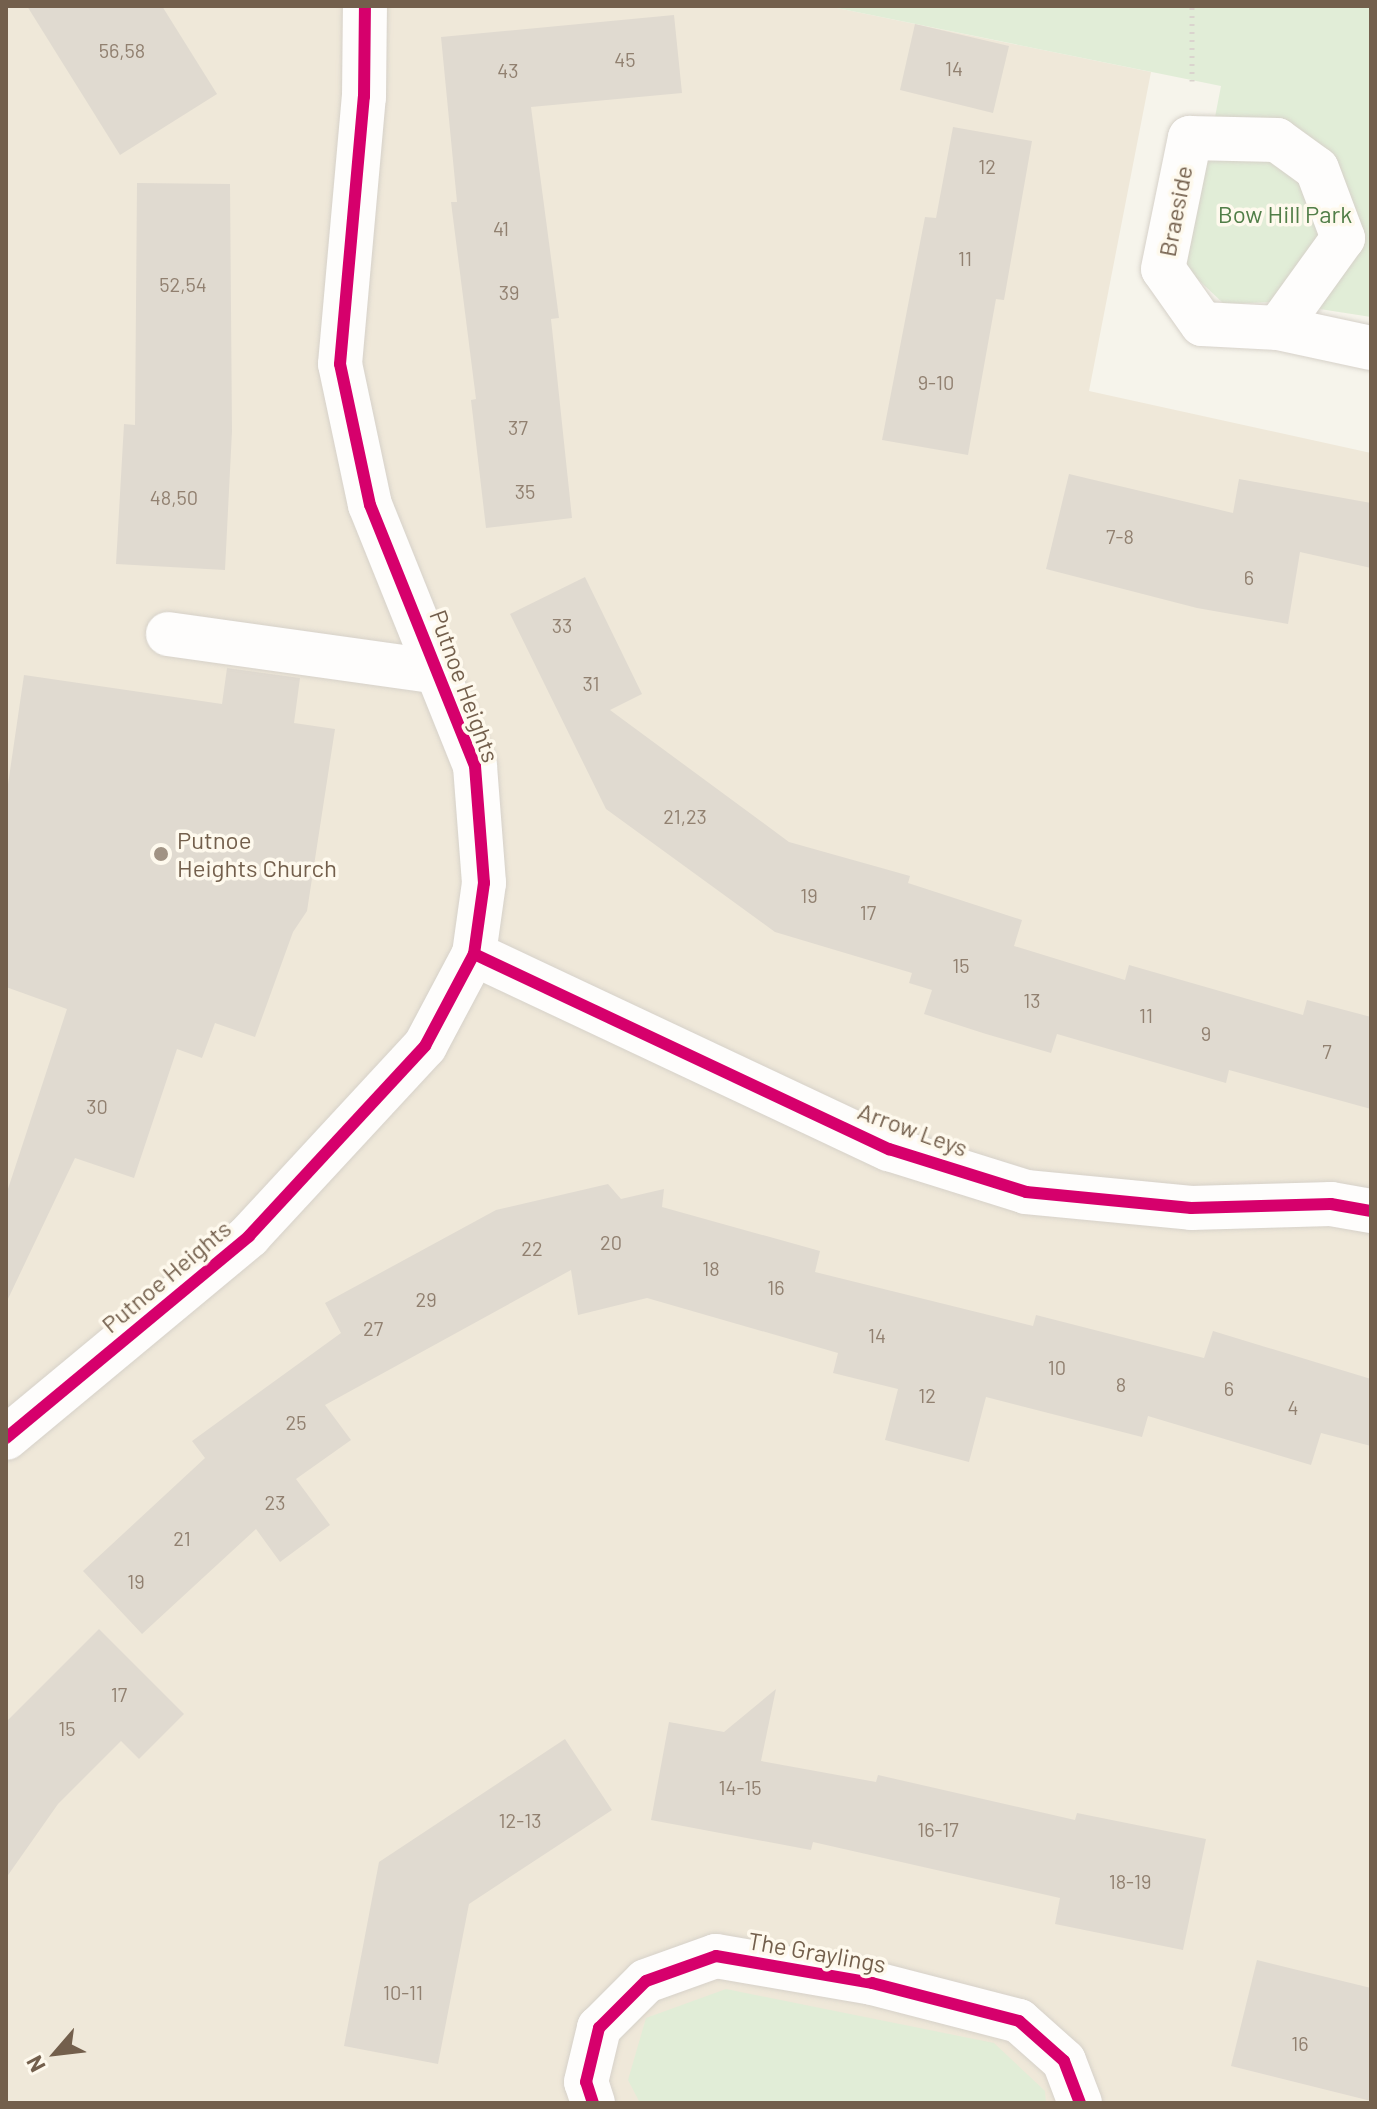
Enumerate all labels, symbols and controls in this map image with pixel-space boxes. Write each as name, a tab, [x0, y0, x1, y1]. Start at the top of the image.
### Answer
house number: 56,58	[99, 38, 145, 62]
house number: 45	[614, 47, 636, 71]
house number: 14	[945, 56, 963, 80]
house number: 43	[497, 58, 519, 82]
house number: 12	[978, 154, 996, 178]
street label: Braeside	[1152, 163, 1198, 259]
park label: Bow Hill Park	[1218, 200, 1352, 228]
house number: 41	[493, 216, 509, 240]
house number: 11	[958, 246, 972, 270]
house number: 52,54	[159, 272, 207, 296]
house number: 39	[499, 280, 519, 304]
house number: 9-10	[918, 370, 954, 394]
house number: 37	[508, 415, 528, 439]
house number: 35	[515, 479, 535, 503]
house number: 48,50	[150, 485, 198, 509]
house number: 7-8	[1106, 524, 1134, 548]
house number: 6	[1244, 565, 1254, 589]
street label: Putnoe Heights	[424, 606, 506, 766]
house number: 33	[552, 613, 572, 637]
house number: 31	[582, 671, 600, 695]
house number: 21,23	[663, 804, 707, 828]
place label: Putnoe Heights Church	[177, 826, 337, 882]
marker: Putnoe Heights Church	[152, 845, 170, 863]
house number: 19	[800, 883, 818, 907]
house number: 17	[860, 900, 876, 924]
house number: 15	[952, 953, 970, 977]
house number: 13	[1023, 988, 1041, 1012]
house number: 11	[1139, 1003, 1153, 1027]
house number: 9	[1201, 1021, 1211, 1045]
house number: 7	[1322, 1039, 1332, 1063]
house number: 30	[86, 1094, 108, 1118]
street label: Arrow Leys	[854, 1096, 972, 1162]
street label: Putnoe Heights	[95, 1214, 237, 1338]
house number: 20	[600, 1230, 622, 1254]
house number: 22	[521, 1236, 543, 1260]
house number: 18	[702, 1256, 720, 1280]
house number: 16	[767, 1275, 785, 1299]
house number: 29	[415, 1287, 437, 1311]
house number: 27	[363, 1316, 383, 1340]
house number: 14	[868, 1323, 886, 1347]
house number: 10	[1048, 1355, 1066, 1379]
house number: 8	[1116, 1372, 1126, 1396]
house number: 6	[1224, 1376, 1234, 1400]
house number: 12	[918, 1383, 936, 1407]
house number: 4	[1287, 1395, 1299, 1419]
house number: 25	[286, 1410, 306, 1434]
house number: 23	[265, 1490, 285, 1514]
house number: 21	[173, 1526, 191, 1550]
house number: 19	[127, 1569, 145, 1593]
house number: 17	[111, 1682, 127, 1706]
house number: 15	[58, 1716, 76, 1740]
house number: 14-15	[718, 1775, 762, 1799]
house number: 12-13	[499, 1808, 541, 1832]
house number: 16-17	[917, 1817, 959, 1841]
house number: 18-19	[1109, 1869, 1151, 1893]
street label: The Graylings	[746, 1926, 888, 1978]
house number: 10-11	[383, 1980, 423, 2004]
north arrow	[16, 2013, 96, 2093]
house number: 16	[1291, 2031, 1309, 2055]
text: N	[20, 2052, 50, 2077]

